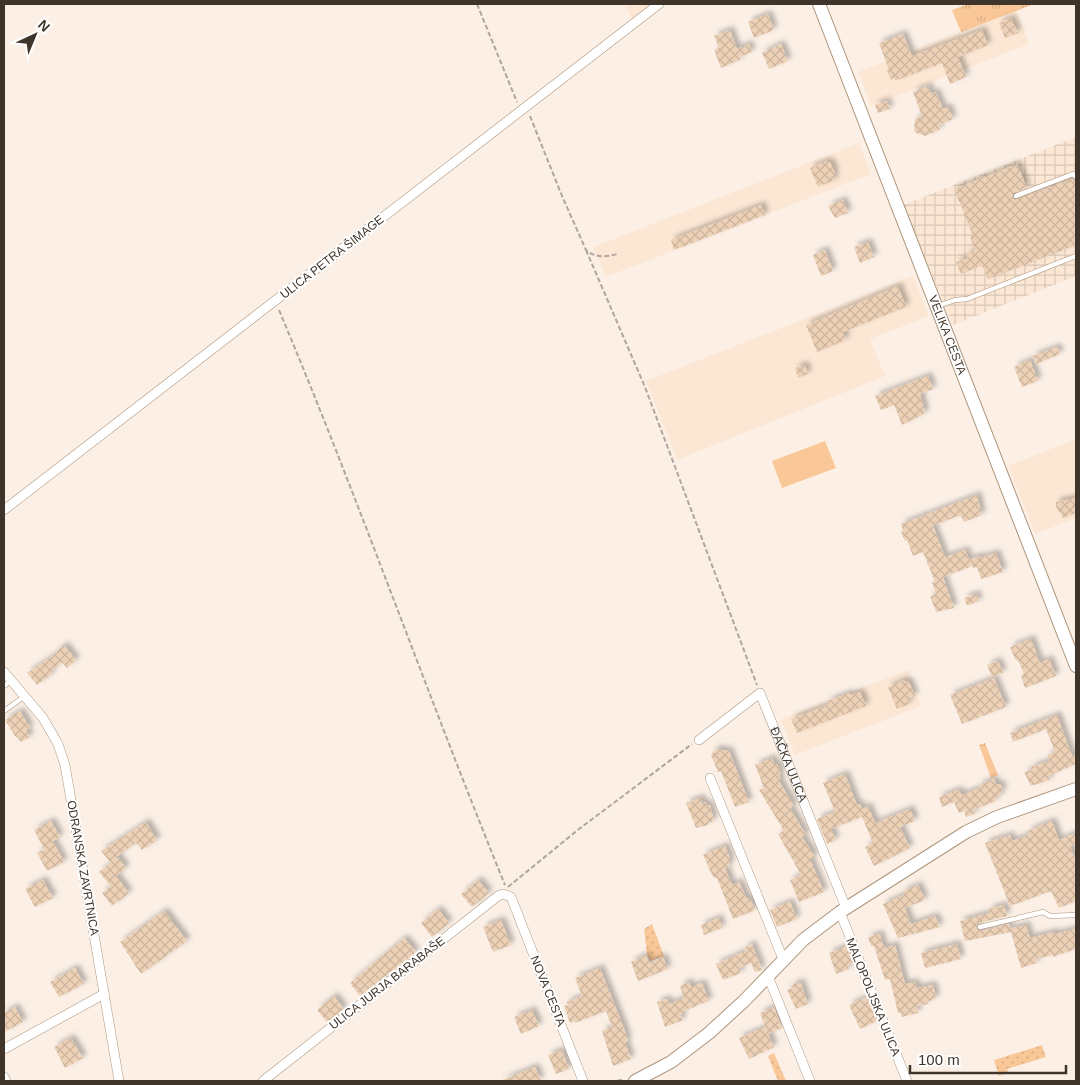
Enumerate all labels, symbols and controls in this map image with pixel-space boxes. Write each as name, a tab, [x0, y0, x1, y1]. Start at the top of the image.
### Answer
north arrow	[10, 10, 60, 60]
text: N	[35, 16, 53, 35]
street label: ULICA PETRA ŠIMAGE	[277, 211, 386, 302]
street label: VELIKA CESTA	[926, 293, 969, 377]
street label: ĐAČKA ULICA	[767, 725, 810, 804]
street label: ODRANSKA ZAVRTNICA	[64, 799, 102, 937]
street label: ULICA JURJA BARABAŠE	[326, 933, 448, 1032]
street label: MALOPOLJSKA ULICA	[843, 936, 903, 1058]
street label: NOVA CESTA	[527, 954, 569, 1028]
scale bar	[910, 1042, 1066, 1074]
text: 100 m	[918, 1051, 960, 1068]

